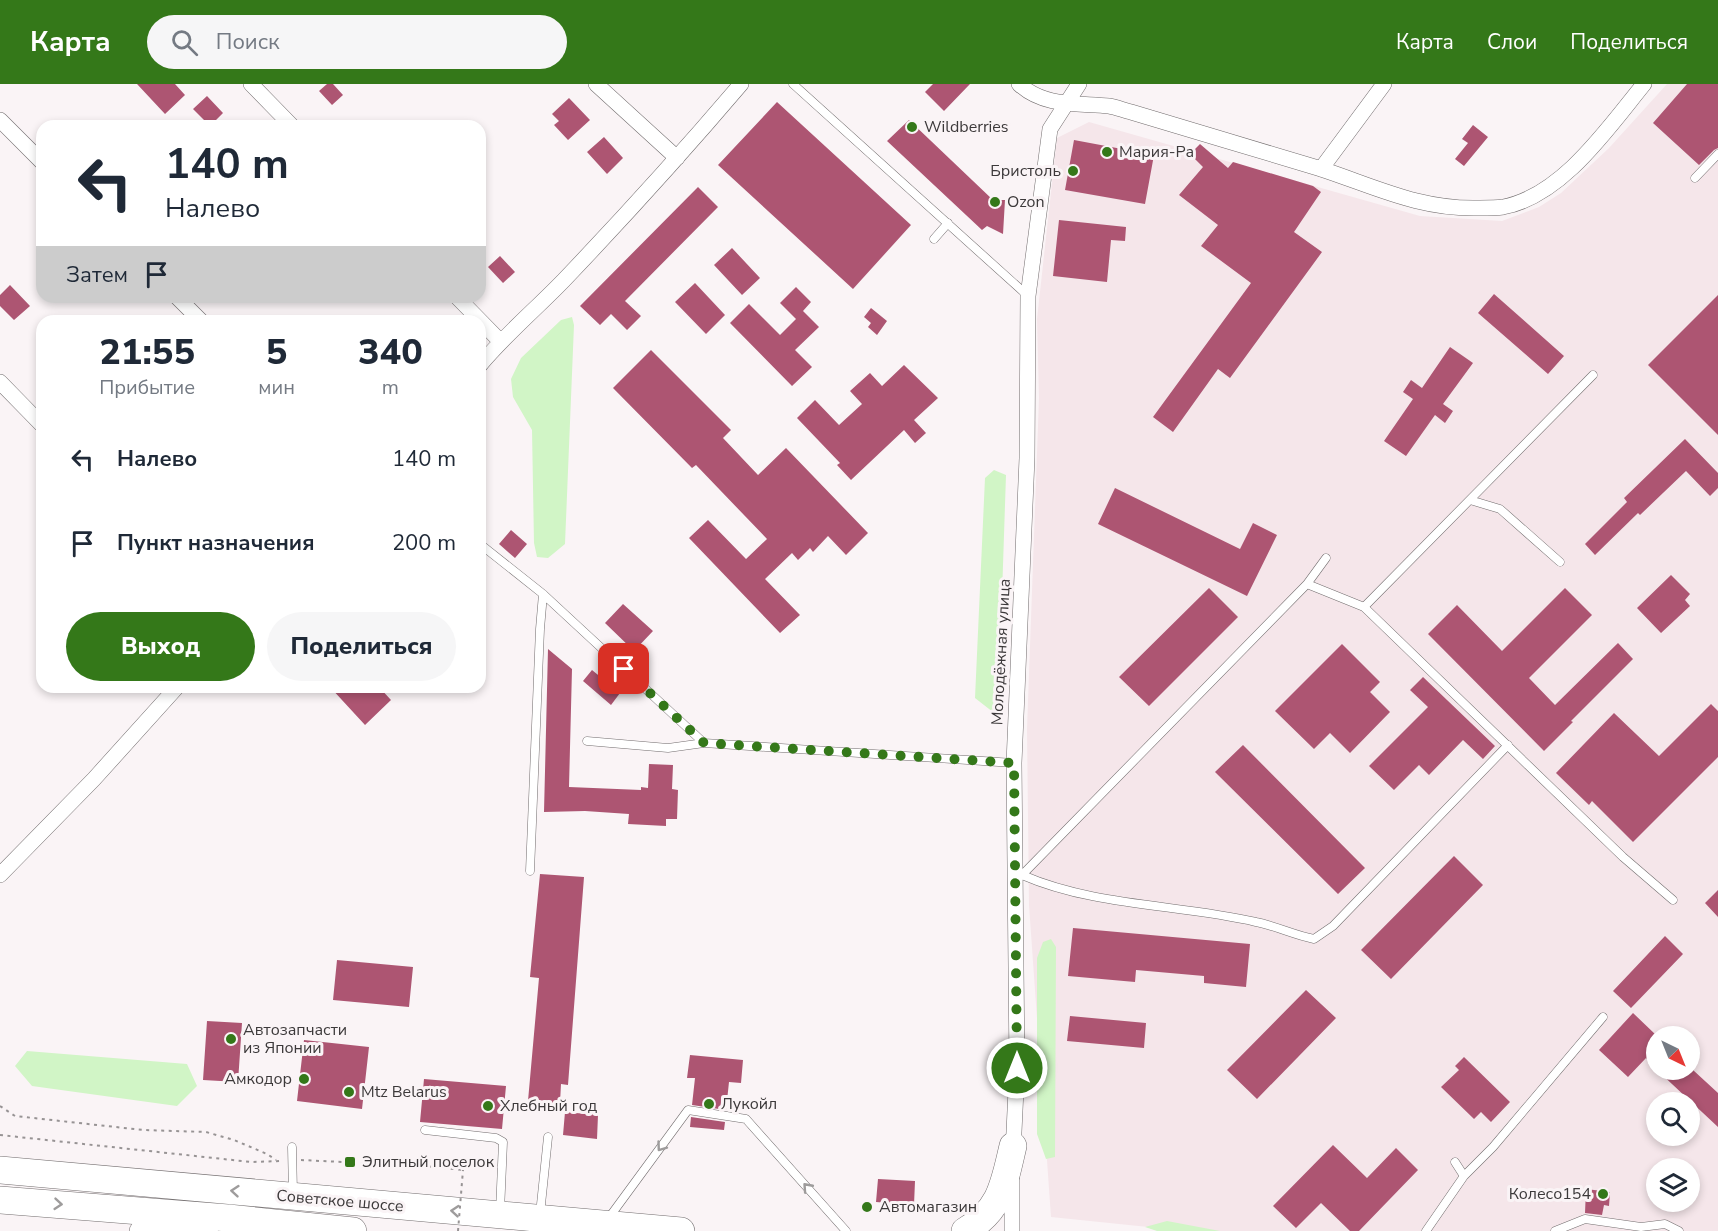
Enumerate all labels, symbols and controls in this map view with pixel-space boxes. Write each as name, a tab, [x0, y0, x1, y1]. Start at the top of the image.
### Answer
search box	[147, 15, 567, 69]
text: Карта	[30, 23, 111, 61]
icon: search	[168, 26, 201, 59]
text: Поиск	[216, 27, 280, 57]
text: Карта	[1396, 28, 1454, 56]
text: Слои	[1487, 28, 1537, 56]
text: Поделиться	[1570, 28, 1688, 56]
place label: Wildberries	[924, 116, 1009, 138]
marker: Wildberries	[905, 120, 919, 134]
text: 140 m	[165, 136, 289, 193]
place label: Мария-Ра	[1119, 141, 1194, 163]
icon: left	[66, 144, 144, 222]
marker: Мария-Ра	[1100, 145, 1114, 159]
place label: Бристоль	[990, 160, 1061, 182]
marker: Бристоль	[1066, 164, 1080, 178]
text: Налево	[165, 190, 260, 227]
place label: Ozon	[1007, 191, 1045, 213]
marker: Ozon	[988, 195, 1002, 209]
icon: arrive	[140, 258, 173, 291]
text: Затем	[66, 260, 128, 290]
text: 21:55	[99, 328, 195, 377]
text: 5	[266, 328, 287, 377]
text: 340	[358, 328, 423, 377]
text: Прибытие	[99, 374, 195, 401]
text: мин	[258, 374, 295, 401]
text: m	[382, 374, 399, 401]
icon: left	[66, 443, 99, 476]
text: Налево	[117, 444, 197, 474]
text: 140 m	[392, 444, 456, 474]
icon: arrive	[66, 527, 99, 560]
text: Пункт назначения	[117, 528, 315, 558]
text: 200 m	[392, 528, 456, 558]
street label: Молодёжная улица	[986, 578, 1016, 726]
button: Выход	[66, 612, 255, 681]
button: Поделиться	[267, 612, 456, 681]
pin	[598, 643, 649, 694]
icon: arrive	[607, 652, 640, 685]
place label: Автозапчасти из Японии	[243, 1019, 347, 1059]
north arrow	[1646, 1026, 1700, 1080]
map controls	[1646, 1026, 1700, 1212]
marker: Автозапчасти из Японии	[224, 1032, 238, 1046]
position arrow	[985, 1036, 1049, 1100]
place label: Амкодор	[224, 1068, 292, 1090]
marker: Амкодор	[297, 1072, 311, 1086]
place label: Mtz Belarus	[361, 1081, 447, 1103]
marker: Mtz Belarus	[342, 1085, 356, 1099]
button: search	[1646, 1092, 1700, 1146]
place label: Лукойл	[721, 1093, 777, 1115]
place label: Хлебный год	[500, 1095, 598, 1117]
marker: Лукойл	[702, 1097, 716, 1111]
marker: Хлебный год	[481, 1099, 495, 1113]
one-way arrow	[658, 1140, 669, 1151]
place label: Элитный поселок	[362, 1151, 495, 1173]
marker: Элитный поселок	[343, 1155, 357, 1169]
button: layers	[1646, 1158, 1700, 1212]
place label: Колесо154	[1509, 1183, 1591, 1205]
street label: Советское шоссе	[275, 1184, 405, 1218]
one-way arrow	[803, 1184, 814, 1194]
one-way arrow	[230, 1185, 240, 1198]
marker: Колесо154	[1596, 1187, 1610, 1201]
place label: Автомагазин	[879, 1196, 977, 1218]
one-way arrow	[54, 1197, 63, 1210]
marker: Автомагазин	[860, 1200, 874, 1214]
one-way arrow	[451, 1205, 460, 1218]

